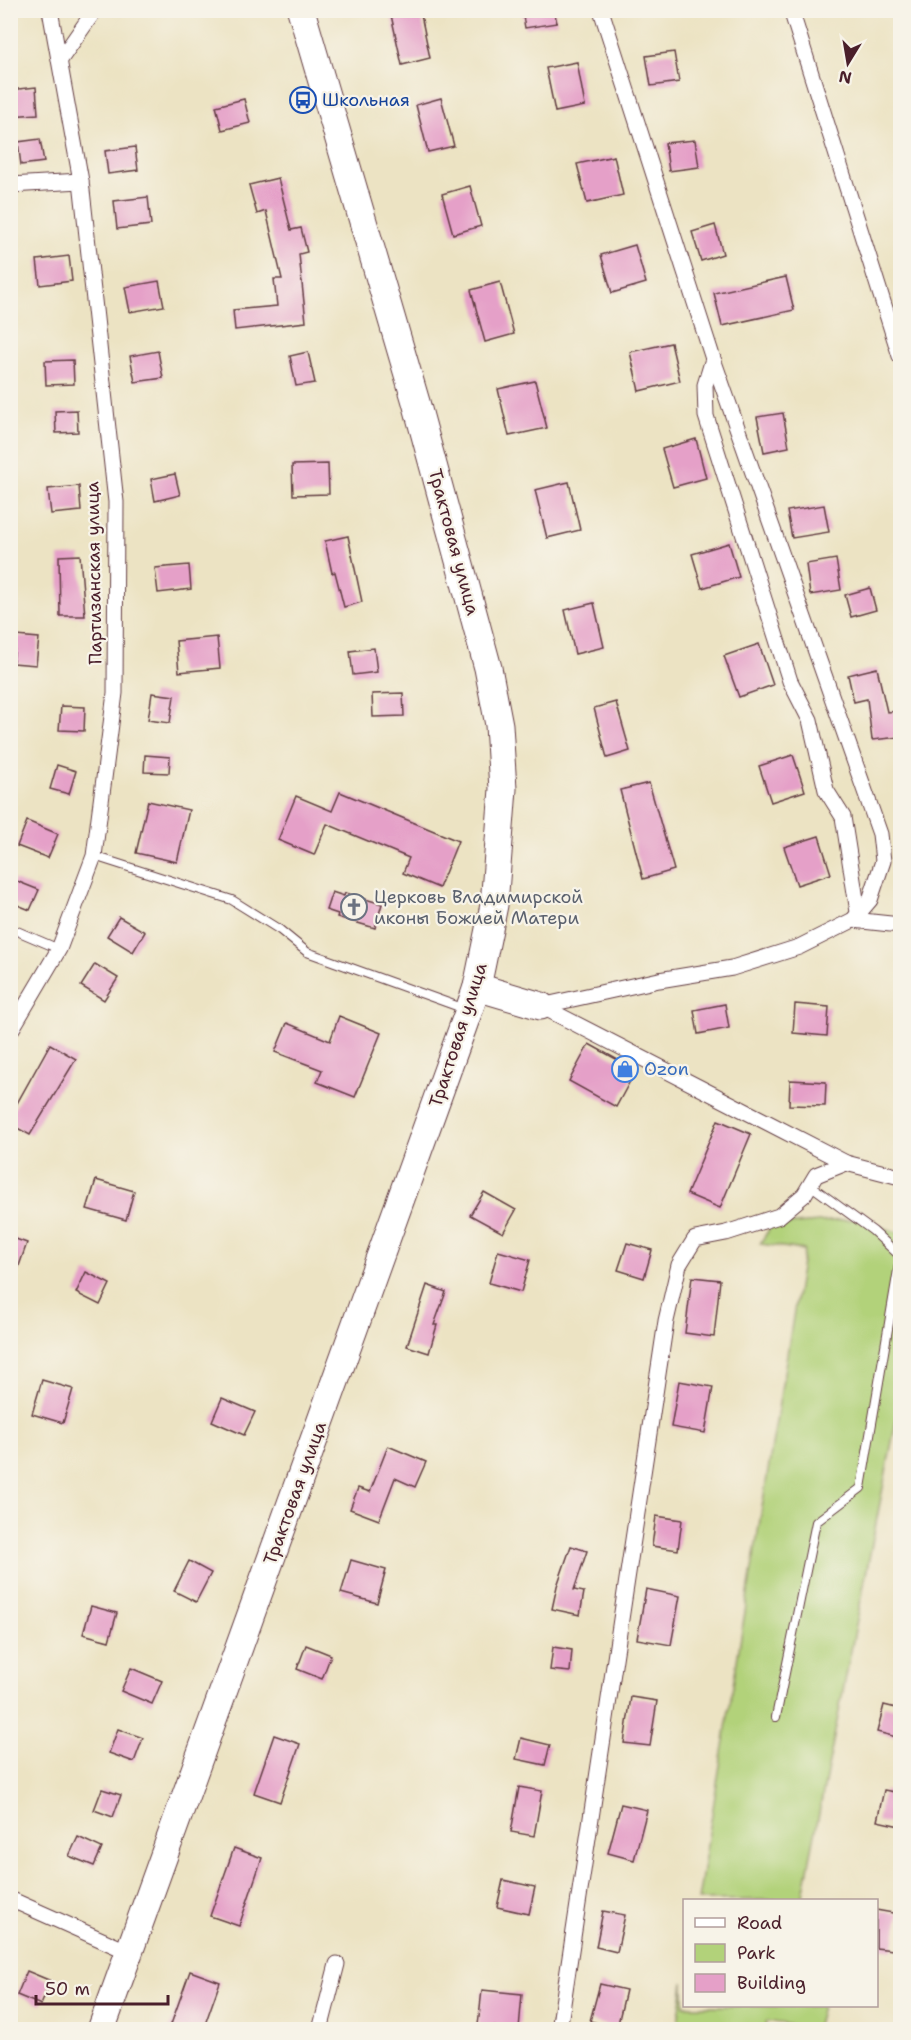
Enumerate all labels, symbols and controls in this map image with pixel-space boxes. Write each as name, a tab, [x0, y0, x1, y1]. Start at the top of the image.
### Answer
north arrow	[818, 33, 878, 93]
text: N	[837, 66, 853, 89]
bus stop icon: Школьная	[288, 85, 318, 115]
place label: Школьная	[322, 88, 410, 112]
street label: Трактовая улица	[423, 466, 485, 618]
street label: Партизанская улица	[80, 481, 108, 665]
place label: Церковь Владимирской иконы Божией Матери	[374, 885, 583, 930]
church icon: Церковь Владимирской иконы Божией Матери	[339, 892, 369, 922]
street label: Трактовая улица	[423, 960, 493, 1110]
shop icon: Ozon	[610, 1054, 640, 1084]
place label: Ozon	[644, 1057, 689, 1081]
street label: Трактовая улица	[258, 1418, 332, 1568]
legend	[683, 1899, 878, 2007]
text: Road	[737, 1911, 782, 1935]
text: Park	[737, 1941, 776, 1965]
scale bar	[36, 1968, 168, 2006]
text: Building	[737, 1971, 806, 1995]
text: 50 m	[45, 1977, 90, 2001]

